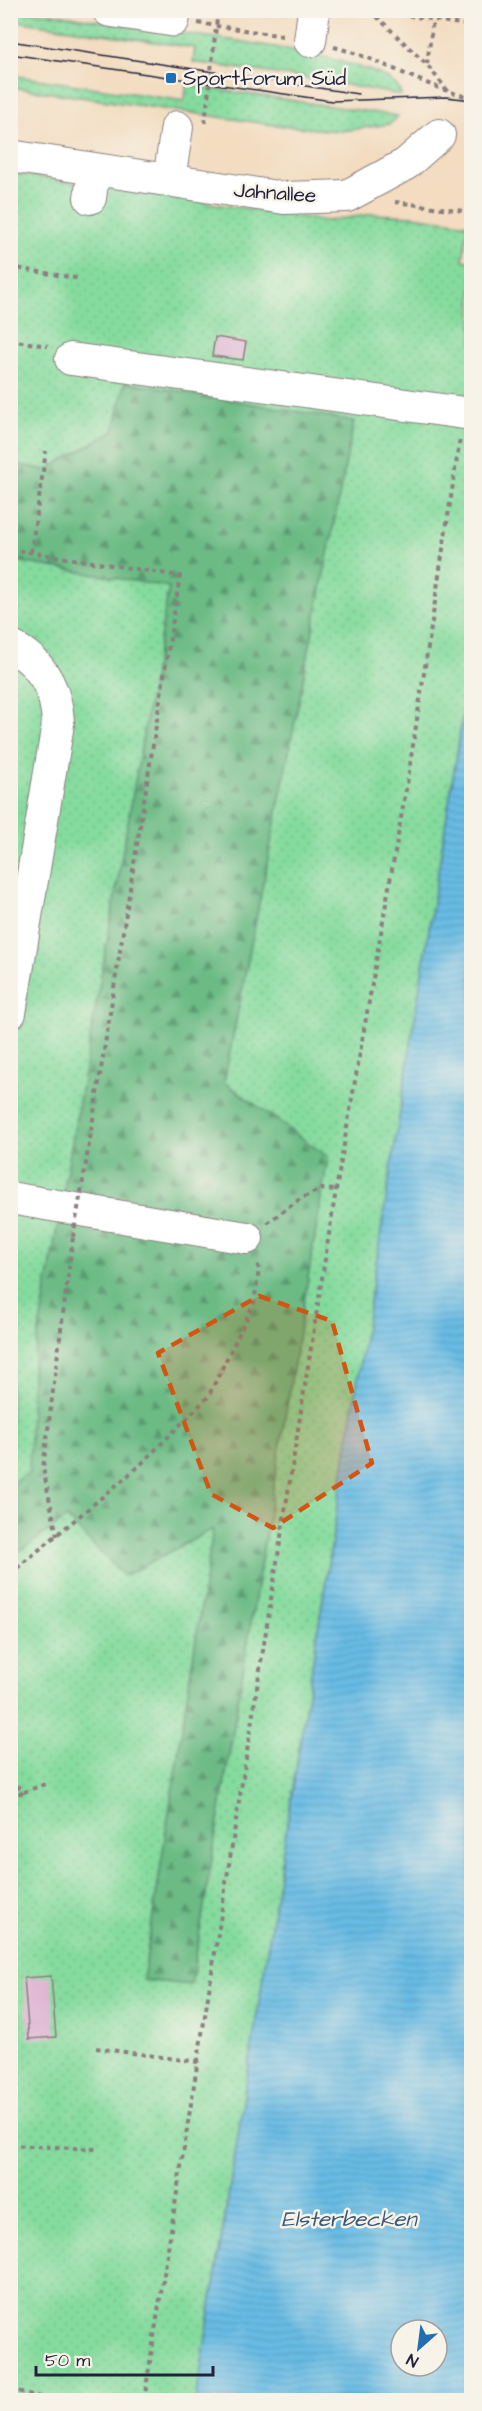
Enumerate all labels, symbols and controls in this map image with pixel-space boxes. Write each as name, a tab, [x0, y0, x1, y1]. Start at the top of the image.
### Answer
place label: Sportforum Süd	[183, 64, 347, 94]
marker: Sportforum Süd	[164, 71, 178, 85]
street label: Jahnallee	[233, 176, 317, 210]
water label: Elsterbecken	[281, 2204, 419, 2235]
north arrow	[389, 2318, 449, 2378]
scale bar	[36, 2339, 213, 2377]
text: 50 m	[45, 2348, 90, 2373]
text: N	[403, 2348, 422, 2372]

